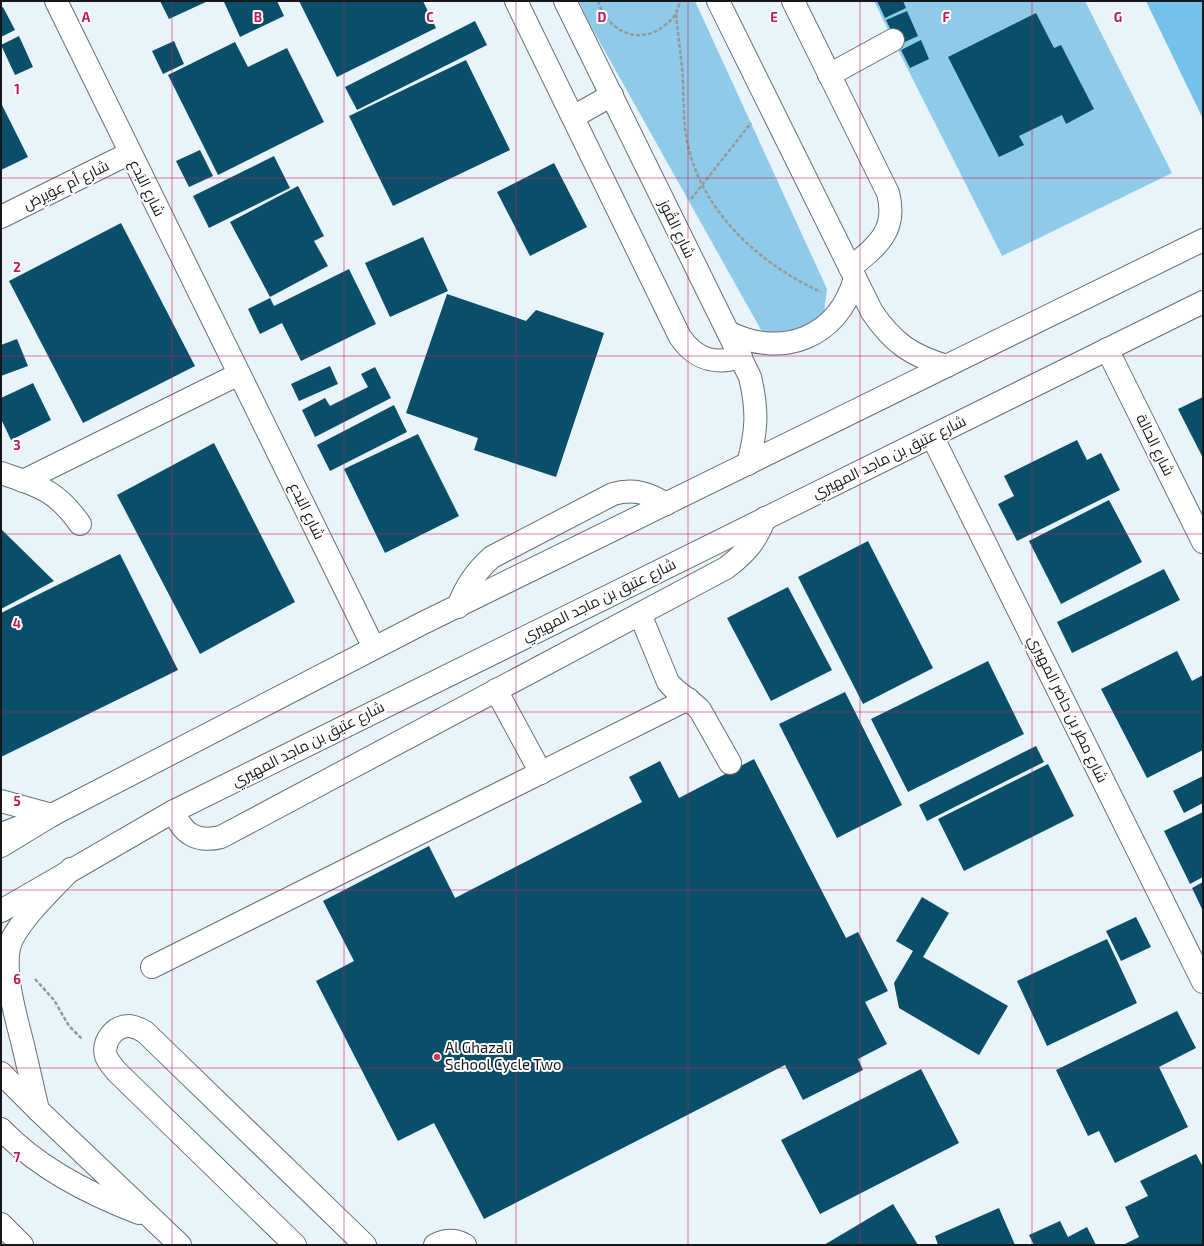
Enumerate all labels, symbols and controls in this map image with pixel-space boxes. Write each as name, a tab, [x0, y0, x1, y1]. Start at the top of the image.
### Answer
text: A	[82, 9, 91, 25]
text: B	[254, 9, 262, 25]
text: C	[426, 9, 434, 25]
text: D	[598, 9, 607, 25]
text: E	[770, 9, 778, 25]
text: F	[942, 9, 950, 25]
text: G	[1114, 9, 1122, 25]
text: 1	[14, 81, 20, 97]
street label: شارع أم عِوَيرِض	[20, 156, 113, 215]
street label: شارع البَدع	[124, 156, 169, 220]
street label: شارع القُوز	[653, 196, 700, 262]
text: 2	[13, 259, 21, 275]
street label: شارع عتيق بن ماجد المهيري	[809, 411, 970, 505]
street label: شارع الحالة	[1130, 411, 1179, 480]
text: 3	[13, 437, 21, 453]
street label: شارع البَدع	[284, 479, 329, 543]
street label: شارع عتيق بن ماجد المهيري	[519, 554, 680, 648]
text: 4	[13, 615, 21, 631]
street label: شارع مطر بن حاضر المهيري	[1022, 632, 1112, 787]
street label: شارع عتيق بن ماجد المهيري	[228, 697, 389, 793]
text: 5	[13, 793, 21, 809]
text: 6	[13, 971, 21, 987]
place label: Al Ghazali School Cycle Two	[445, 1038, 562, 1073]
marker: Al Ghazali School Cycle Two	[432, 1052, 442, 1062]
text: 7	[14, 1149, 21, 1165]

